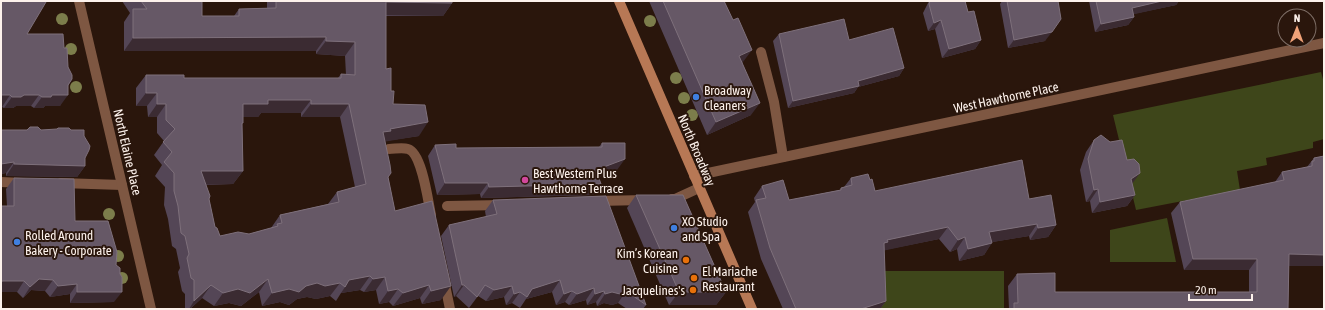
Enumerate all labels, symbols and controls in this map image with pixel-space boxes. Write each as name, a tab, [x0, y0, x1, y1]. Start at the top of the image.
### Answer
north arrow	[1277, 8, 1317, 48]
text: N	[1294, 12, 1301, 24]
street label: West Hawthorne Place	[952, 79, 1060, 116]
place label: Broadway Cleaners	[704, 83, 752, 113]
marker: Broadway Cleaners	[691, 92, 701, 102]
street label: North Elaine Place	[110, 108, 145, 197]
street label: North Broadway	[675, 112, 719, 189]
place label: Best Western Plus Hawthorne Terrace	[533, 166, 623, 196]
marker: Best Western Plus Hawthorne Terrace	[520, 175, 530, 185]
place label: XO Studio and Spa	[682, 214, 728, 244]
marker: XO Studio and Spa	[669, 223, 679, 233]
place label: Rolled Around Bakery - Corporate	[25, 228, 112, 258]
marker: Rolled Around Bakery - Corporate	[12, 237, 22, 247]
place label: Kim’s Korean Cuisine	[616, 246, 678, 276]
marker: Kim’s Korean Cuisine	[681, 255, 691, 265]
place label: El Mariache Restaurant	[702, 264, 758, 294]
marker: El Mariache Restaurant	[689, 273, 699, 283]
scale bar	[1189, 276, 1252, 302]
place label: Jacquelines's	[622, 283, 685, 298]
text: 20 m	[1195, 283, 1217, 297]
marker: Jacquelines's	[688, 285, 698, 295]

